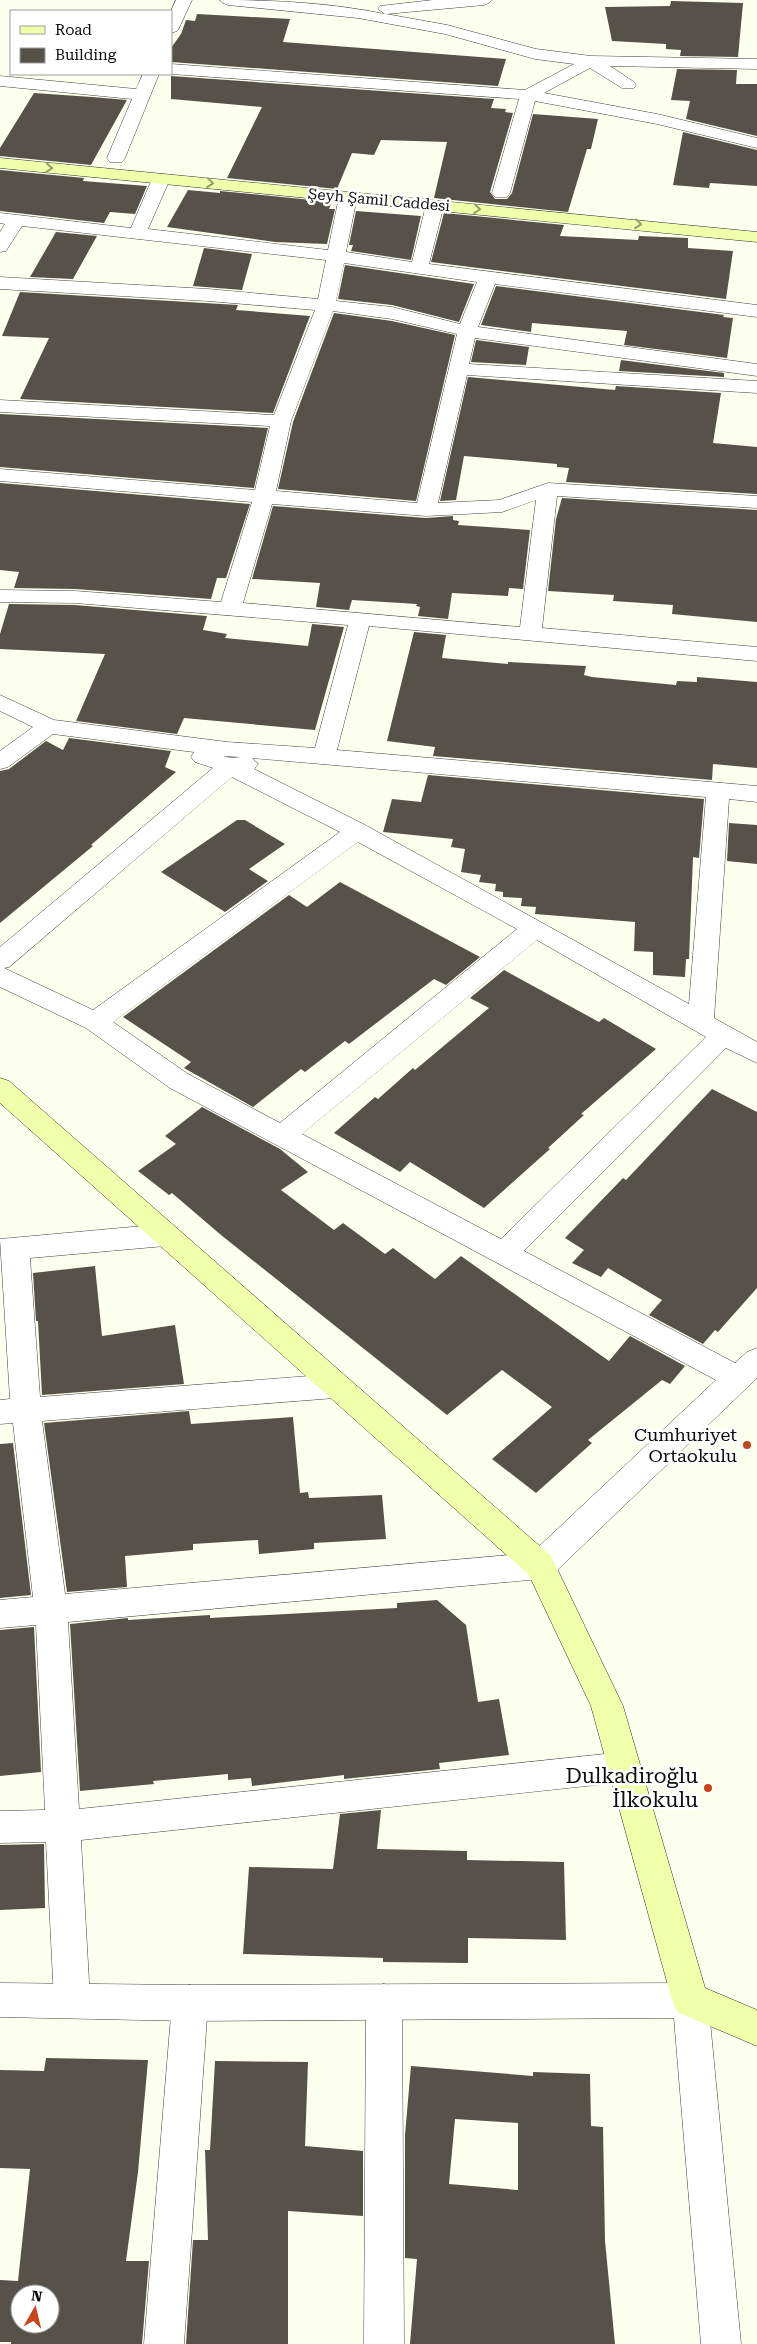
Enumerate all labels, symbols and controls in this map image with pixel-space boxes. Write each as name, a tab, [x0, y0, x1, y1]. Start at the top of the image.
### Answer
legend	[10, 10, 172, 75]
text: Road	[55, 21, 92, 39]
text: Building	[55, 46, 117, 64]
one-way arrow	[45, 162, 53, 173]
one-way arrow	[207, 178, 215, 189]
street label: Şeyh Şamil Caddesi	[307, 185, 451, 215]
one-way arrow	[473, 203, 481, 214]
one-way arrow	[635, 218, 643, 229]
place label: Cumhuriyet Ortaokulu	[634, 1424, 737, 1466]
marker: Cumhuriyet Ortaokulu	[741, 1439, 753, 1451]
place label: Dulkadiroğlu İlkokulu	[566, 1764, 698, 1812]
marker: Dulkadiroğlu İlkokulu	[702, 1782, 714, 1794]
north arrow	[10, 2284, 60, 2334]
text: N	[30, 2287, 43, 2305]

